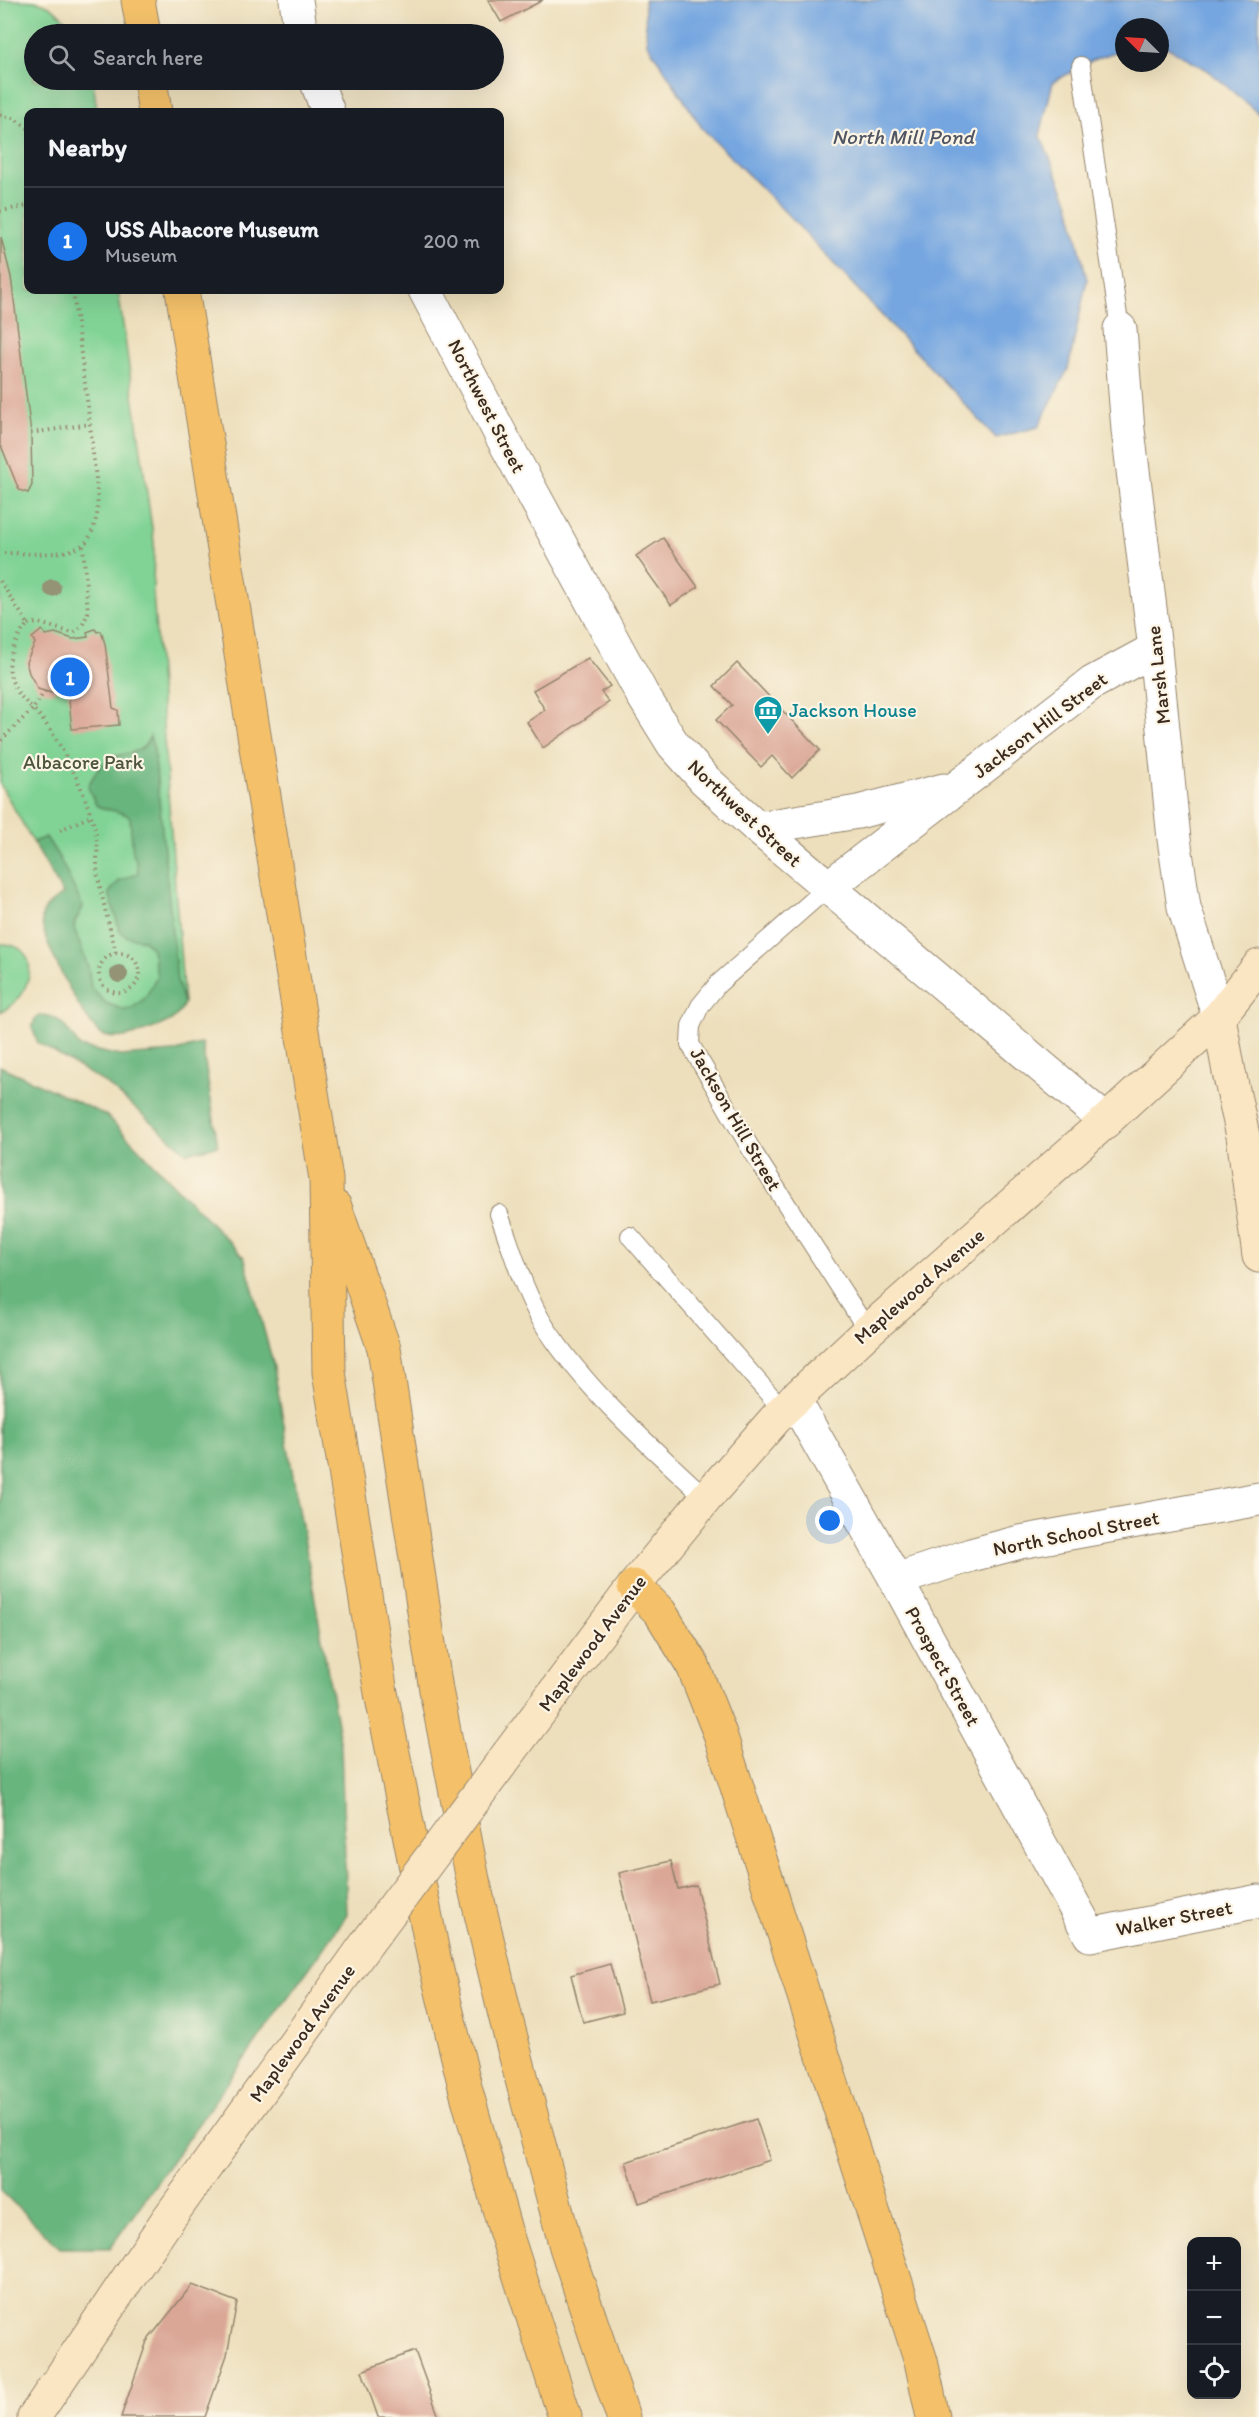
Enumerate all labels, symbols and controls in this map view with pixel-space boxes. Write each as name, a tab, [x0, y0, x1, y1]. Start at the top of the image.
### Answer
north arrow	[1115, 18, 1169, 72]
search box	[24, 24, 504, 90]
icon: search	[45, 41, 78, 74]
text: Search here	[93, 44, 203, 71]
water label: North Mill Pond	[832, 124, 976, 149]
text: Nearby	[48, 131, 127, 163]
text: USS Albacore Museum	[105, 216, 319, 243]
text: 1	[63, 229, 72, 253]
text: 200 m	[424, 229, 480, 253]
text: Museum	[105, 243, 177, 267]
street label: Northwest Street	[443, 335, 531, 477]
street label: Marsh Lane	[1141, 625, 1175, 725]
pin: 1	[50, 654, 90, 700]
street label: Jackson Hill Street	[968, 667, 1112, 783]
museum icon: Jackson House	[752, 694, 784, 736]
place label: Jackson House	[789, 698, 917, 722]
park label: Albacore Park	[23, 750, 144, 774]
street label: Northwest Street	[683, 754, 807, 872]
street label: Jackson Hill Street	[685, 1043, 787, 1195]
street label: Maplewood Avenue	[849, 1223, 989, 1349]
street label: North School Street	[991, 1505, 1161, 1561]
your location	[815, 1506, 844, 1535]
street label: Maplewood Avenue	[533, 1570, 651, 1716]
street label: Prospect Street	[900, 1602, 986, 1730]
street label: Walker Street	[1114, 1895, 1234, 1941]
street label: Maplewood Avenue	[244, 1959, 360, 2107]
map controls	[1187, 2237, 1241, 2399]
button: +	[1187, 2237, 1241, 2291]
button: −	[1187, 2291, 1241, 2345]
button: locate	[1187, 2345, 1241, 2399]

